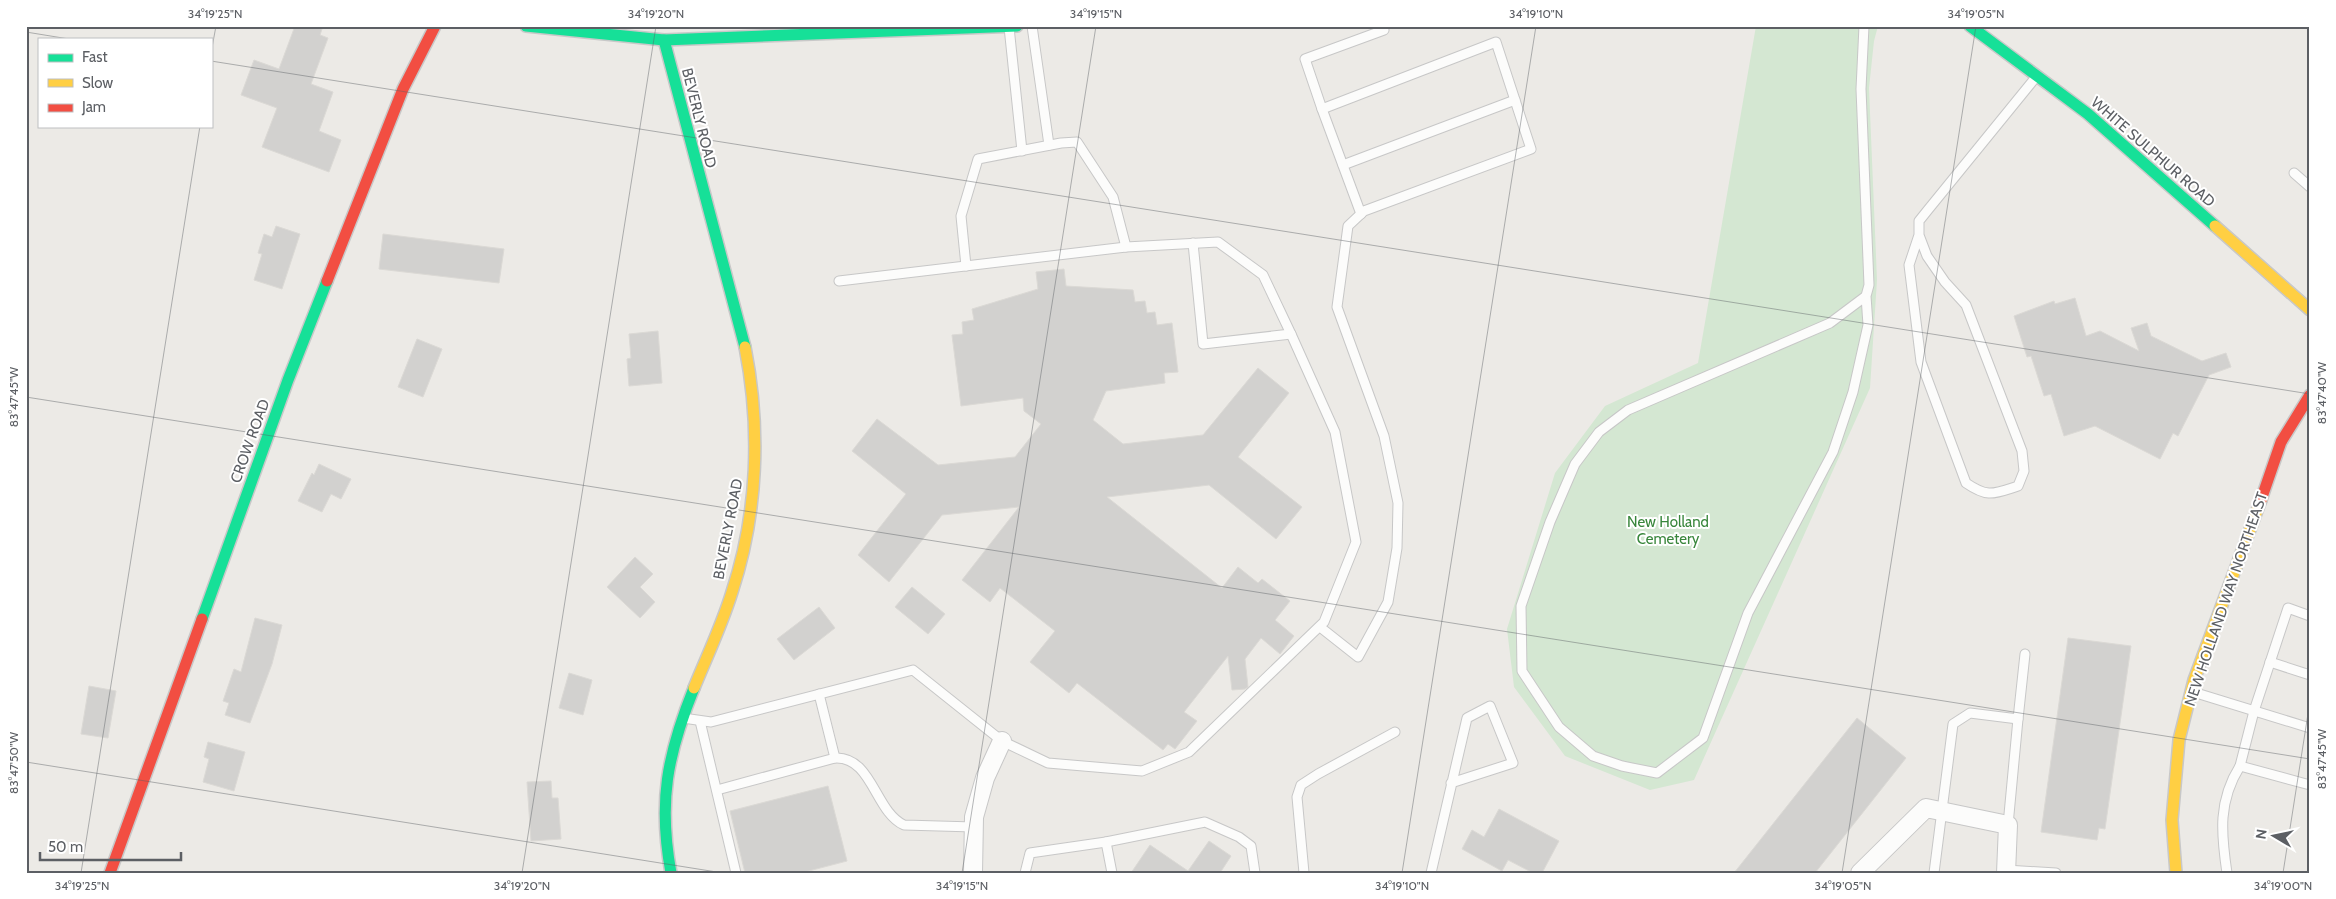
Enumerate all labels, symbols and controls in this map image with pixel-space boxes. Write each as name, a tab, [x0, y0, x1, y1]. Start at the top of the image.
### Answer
text: 34°19'25"N	[188, 6, 242, 21]
text: 34°19'20"N	[628, 6, 684, 21]
text: 34°19'15"N	[1070, 6, 1122, 21]
text: 34°19'10"N	[1509, 6, 1563, 21]
text: 34°19'05"N	[1948, 6, 2004, 21]
legend	[38, 38, 212, 128]
text: Fast	[82, 48, 107, 66]
street label: BEVERLY ROAD	[678, 66, 720, 170]
text: Slow	[82, 74, 113, 92]
street label: WHITE SULPHUR ROAD	[2087, 93, 2219, 211]
text: Jam	[81, 98, 106, 116]
text: 83°47'40"W	[2314, 361, 2329, 424]
text: 83°47'45"W	[6, 366, 21, 427]
street label: CROW ROAD	[227, 397, 274, 485]
street label: BEVERLY ROAD	[709, 477, 747, 581]
street label: NEW HOLLAND WAY NORTHEAST	[2181, 490, 2271, 708]
park label: New Holland Cemetery	[1627, 513, 1709, 548]
text: 83°47'45"W	[2314, 728, 2329, 789]
text: 83°47'50"W	[6, 731, 21, 794]
north arrow	[2248, 812, 2298, 862]
text: N	[2251, 828, 2271, 840]
scale bar	[40, 829, 181, 861]
text: 50 m	[48, 838, 83, 856]
text: 34°19'25"N	[55, 878, 109, 893]
text: 34°19'20"N	[494, 878, 550, 893]
text: 34°19'15"N	[936, 878, 988, 893]
text: 34°19'10"N	[1375, 878, 1429, 893]
text: 34°19'05"N	[1815, 878, 1871, 893]
text: 34°19'00"N	[2254, 878, 2312, 893]

